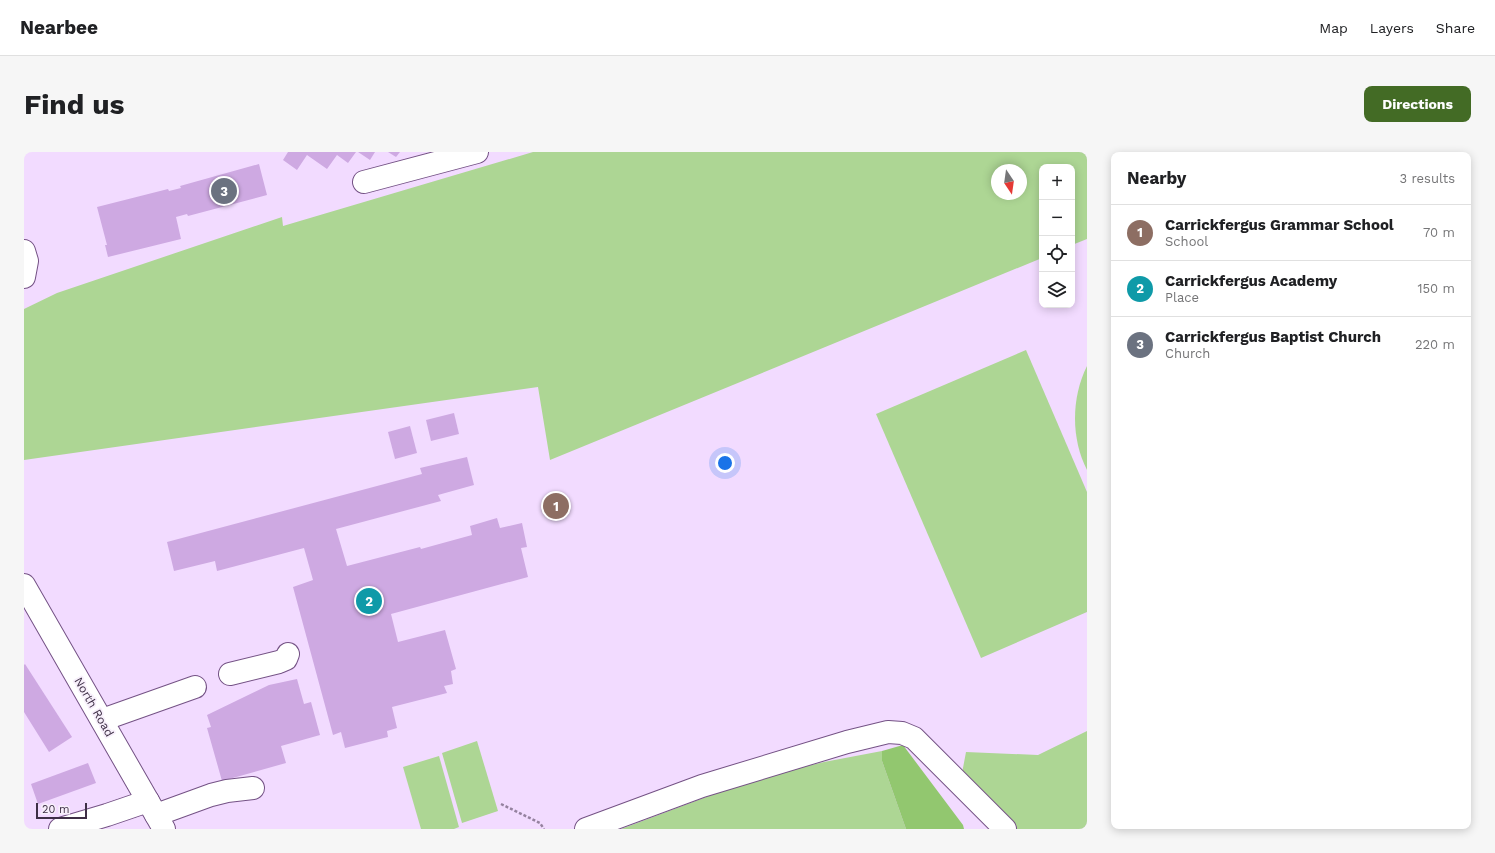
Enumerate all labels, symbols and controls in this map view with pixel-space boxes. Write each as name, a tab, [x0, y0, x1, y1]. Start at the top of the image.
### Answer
text: Nearbee	[20, 16, 98, 39]
text: Map	[1319, 20, 1348, 36]
text: Layers	[1370, 20, 1414, 36]
text: Share	[1436, 20, 1475, 36]
button: Directions	[1364, 86, 1471, 122]
text: Find us	[24, 88, 124, 121]
north arrow	[991, 164, 1027, 200]
map controls	[1039, 164, 1075, 308]
button: +	[1039, 164, 1075, 200]
text: Nearby	[1127, 168, 1186, 188]
text: 3 results	[1400, 171, 1455, 186]
pin: 3	[211, 176, 237, 206]
button: −	[1039, 200, 1075, 236]
text: Carrickfergus Grammar School	[1165, 216, 1394, 234]
text: 1	[1137, 225, 1143, 240]
text: 70 m	[1423, 225, 1455, 240]
text: School	[1165, 234, 1208, 249]
button: locate	[1039, 236, 1075, 272]
button: layers	[1039, 272, 1075, 308]
text: Carrickfergus Academy	[1165, 272, 1337, 290]
text: 2	[1136, 281, 1144, 296]
text: 150 m	[1417, 281, 1455, 296]
text: Place	[1165, 290, 1199, 305]
text: Carrickfergus Baptist Church	[1165, 328, 1381, 346]
text: 3	[1136, 337, 1144, 352]
text: 220 m	[1415, 337, 1455, 352]
text: Church	[1165, 346, 1210, 361]
your location	[715, 453, 735, 473]
pin: 1	[543, 491, 569, 521]
pin: 2	[356, 586, 382, 616]
street label: North Road	[71, 675, 117, 739]
scale bar	[36, 801, 87, 820]
text: 20 m	[42, 803, 70, 816]

